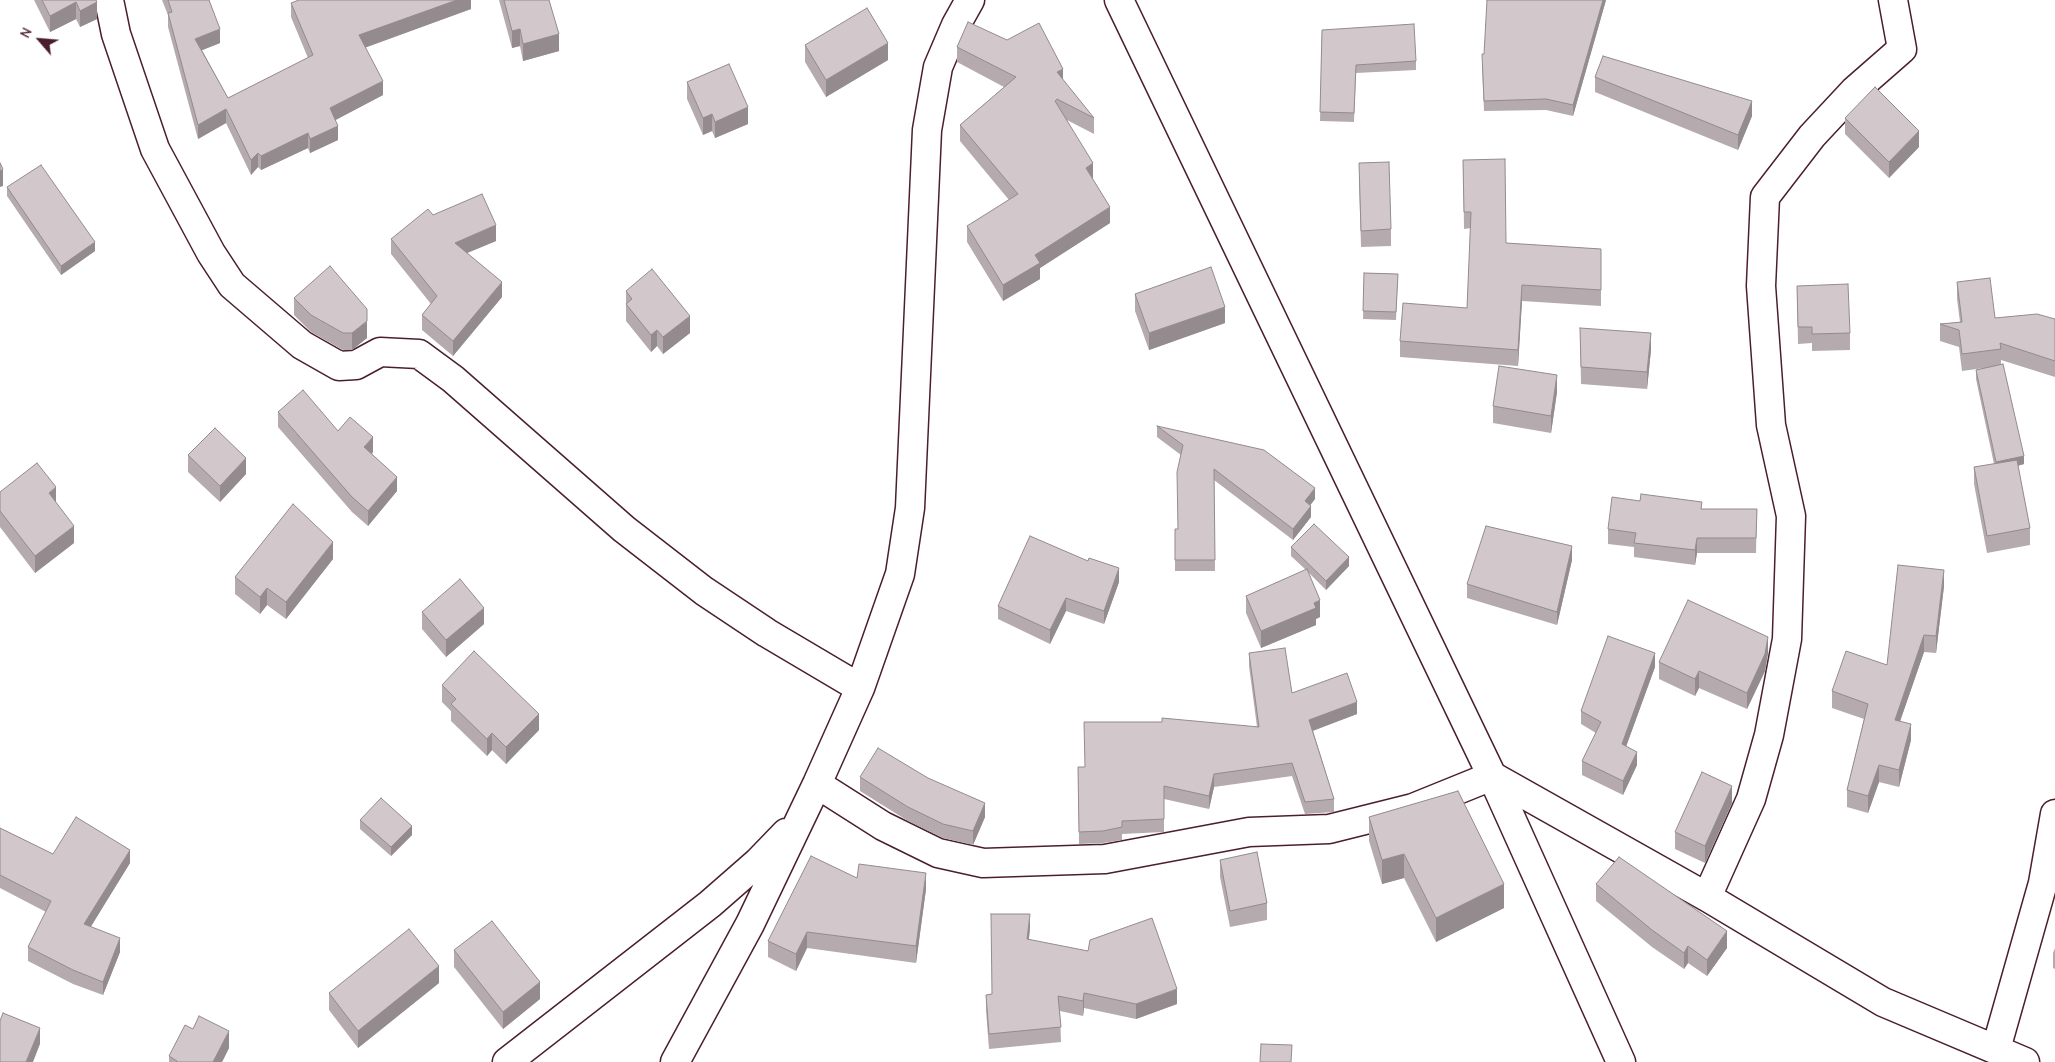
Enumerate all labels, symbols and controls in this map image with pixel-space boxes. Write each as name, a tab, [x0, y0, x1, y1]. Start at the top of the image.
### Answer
north arrow	[15, 15, 65, 65]
text: N	[17, 25, 36, 41]

